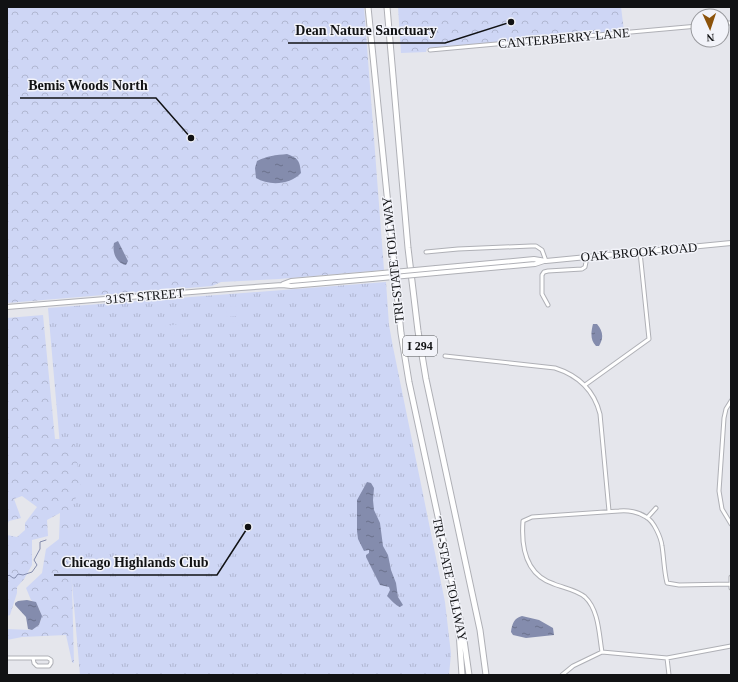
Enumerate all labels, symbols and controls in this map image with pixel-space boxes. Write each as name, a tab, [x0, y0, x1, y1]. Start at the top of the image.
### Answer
north arrow	[690, 8, 730, 48]
callout: Dean Nature Sanctuary	[288, 17, 445, 43]
text: Dean Nature Sanctuary	[295, 23, 437, 38]
street label: CANTERBERRY LANE	[498, 25, 630, 51]
text: N	[706, 32, 715, 44]
callout: Bemis Woods North	[20, 72, 156, 98]
text: Bemis Woods North	[28, 78, 148, 93]
street label: TRI-STATE TOLLWAY	[379, 196, 407, 324]
street label: OAK BROOK ROAD	[580, 239, 698, 265]
street label: 31ST STREET	[105, 285, 185, 307]
road number: I 294	[403, 336, 437, 356]
street label: TRI-STATE TOLLWAY	[429, 515, 471, 643]
callout: Chicago Highlands Club	[54, 549, 217, 575]
text: Chicago Highlands Club	[61, 555, 209, 570]

